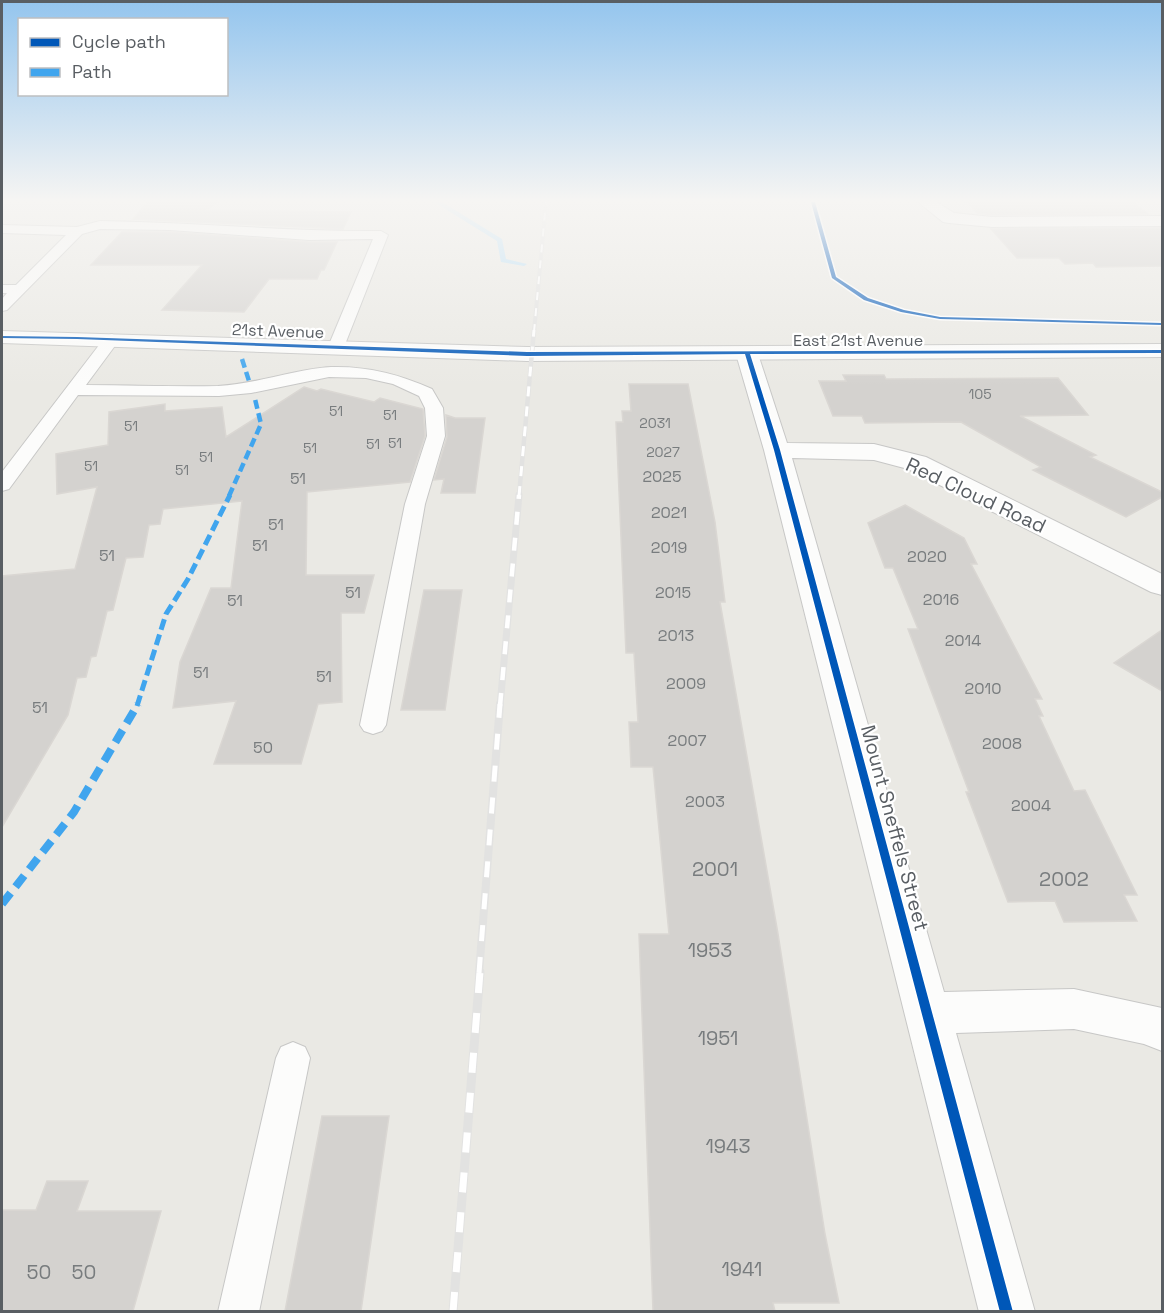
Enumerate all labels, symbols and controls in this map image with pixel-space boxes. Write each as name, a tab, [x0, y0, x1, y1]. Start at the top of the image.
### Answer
legend	[18, 18, 228, 96]
text: Cycle path	[72, 30, 166, 53]
text: Path	[72, 60, 112, 83]
street label: 21st Avenue	[231, 319, 325, 343]
street label: East 21st Avenue	[793, 330, 923, 351]
house number: 105	[968, 385, 992, 403]
house number: 51	[329, 402, 343, 420]
house number: 51	[383, 406, 397, 424]
house number: 2031	[639, 414, 671, 432]
house number: 51	[124, 417, 138, 435]
house number: 51	[388, 434, 402, 452]
house number: 51	[366, 435, 380, 453]
house number: 51	[303, 439, 317, 457]
house number: 2027	[646, 443, 680, 461]
house number: 51	[199, 448, 213, 466]
street label: Red Cloud Road	[902, 451, 1050, 539]
house number: 51	[84, 457, 98, 475]
house number: 51	[175, 461, 189, 479]
house number: 2025	[642, 466, 682, 487]
house number: 51	[290, 468, 306, 489]
house number: 2021	[651, 502, 687, 523]
house number: 51	[268, 514, 284, 535]
house number: 51	[252, 535, 268, 556]
house number: 2019	[651, 537, 687, 558]
house number: 51	[99, 545, 115, 566]
house number: 2020	[907, 546, 947, 567]
house number: 51	[345, 582, 361, 603]
house number: 2015	[655, 582, 691, 603]
house number: 2016	[923, 589, 959, 610]
house number: 51	[227, 590, 243, 611]
house number: 2013	[658, 625, 694, 646]
house number: 2014	[945, 630, 981, 651]
house number: 51	[193, 662, 209, 683]
house number: 51	[316, 666, 332, 687]
house number: 2009	[666, 673, 706, 694]
house number: 2010	[965, 678, 1001, 699]
house number: 51	[32, 697, 48, 718]
street label: Mount Sneffels Street	[855, 722, 935, 934]
house number: 2007	[668, 730, 706, 751]
house number: 2008	[982, 733, 1022, 754]
house number: 50	[253, 737, 273, 758]
house number: 2003	[685, 791, 725, 812]
house number: 2004	[1011, 795, 1051, 816]
house number: 2001	[692, 856, 738, 882]
house number: 2002	[1039, 866, 1089, 892]
house number: 1953	[688, 937, 732, 963]
house number: 1951	[698, 1025, 738, 1051]
house number: 1943	[705, 1133, 751, 1159]
house number: 1941	[722, 1256, 762, 1282]
house number: 50	[27, 1259, 51, 1285]
house number: 50	[72, 1259, 96, 1285]

